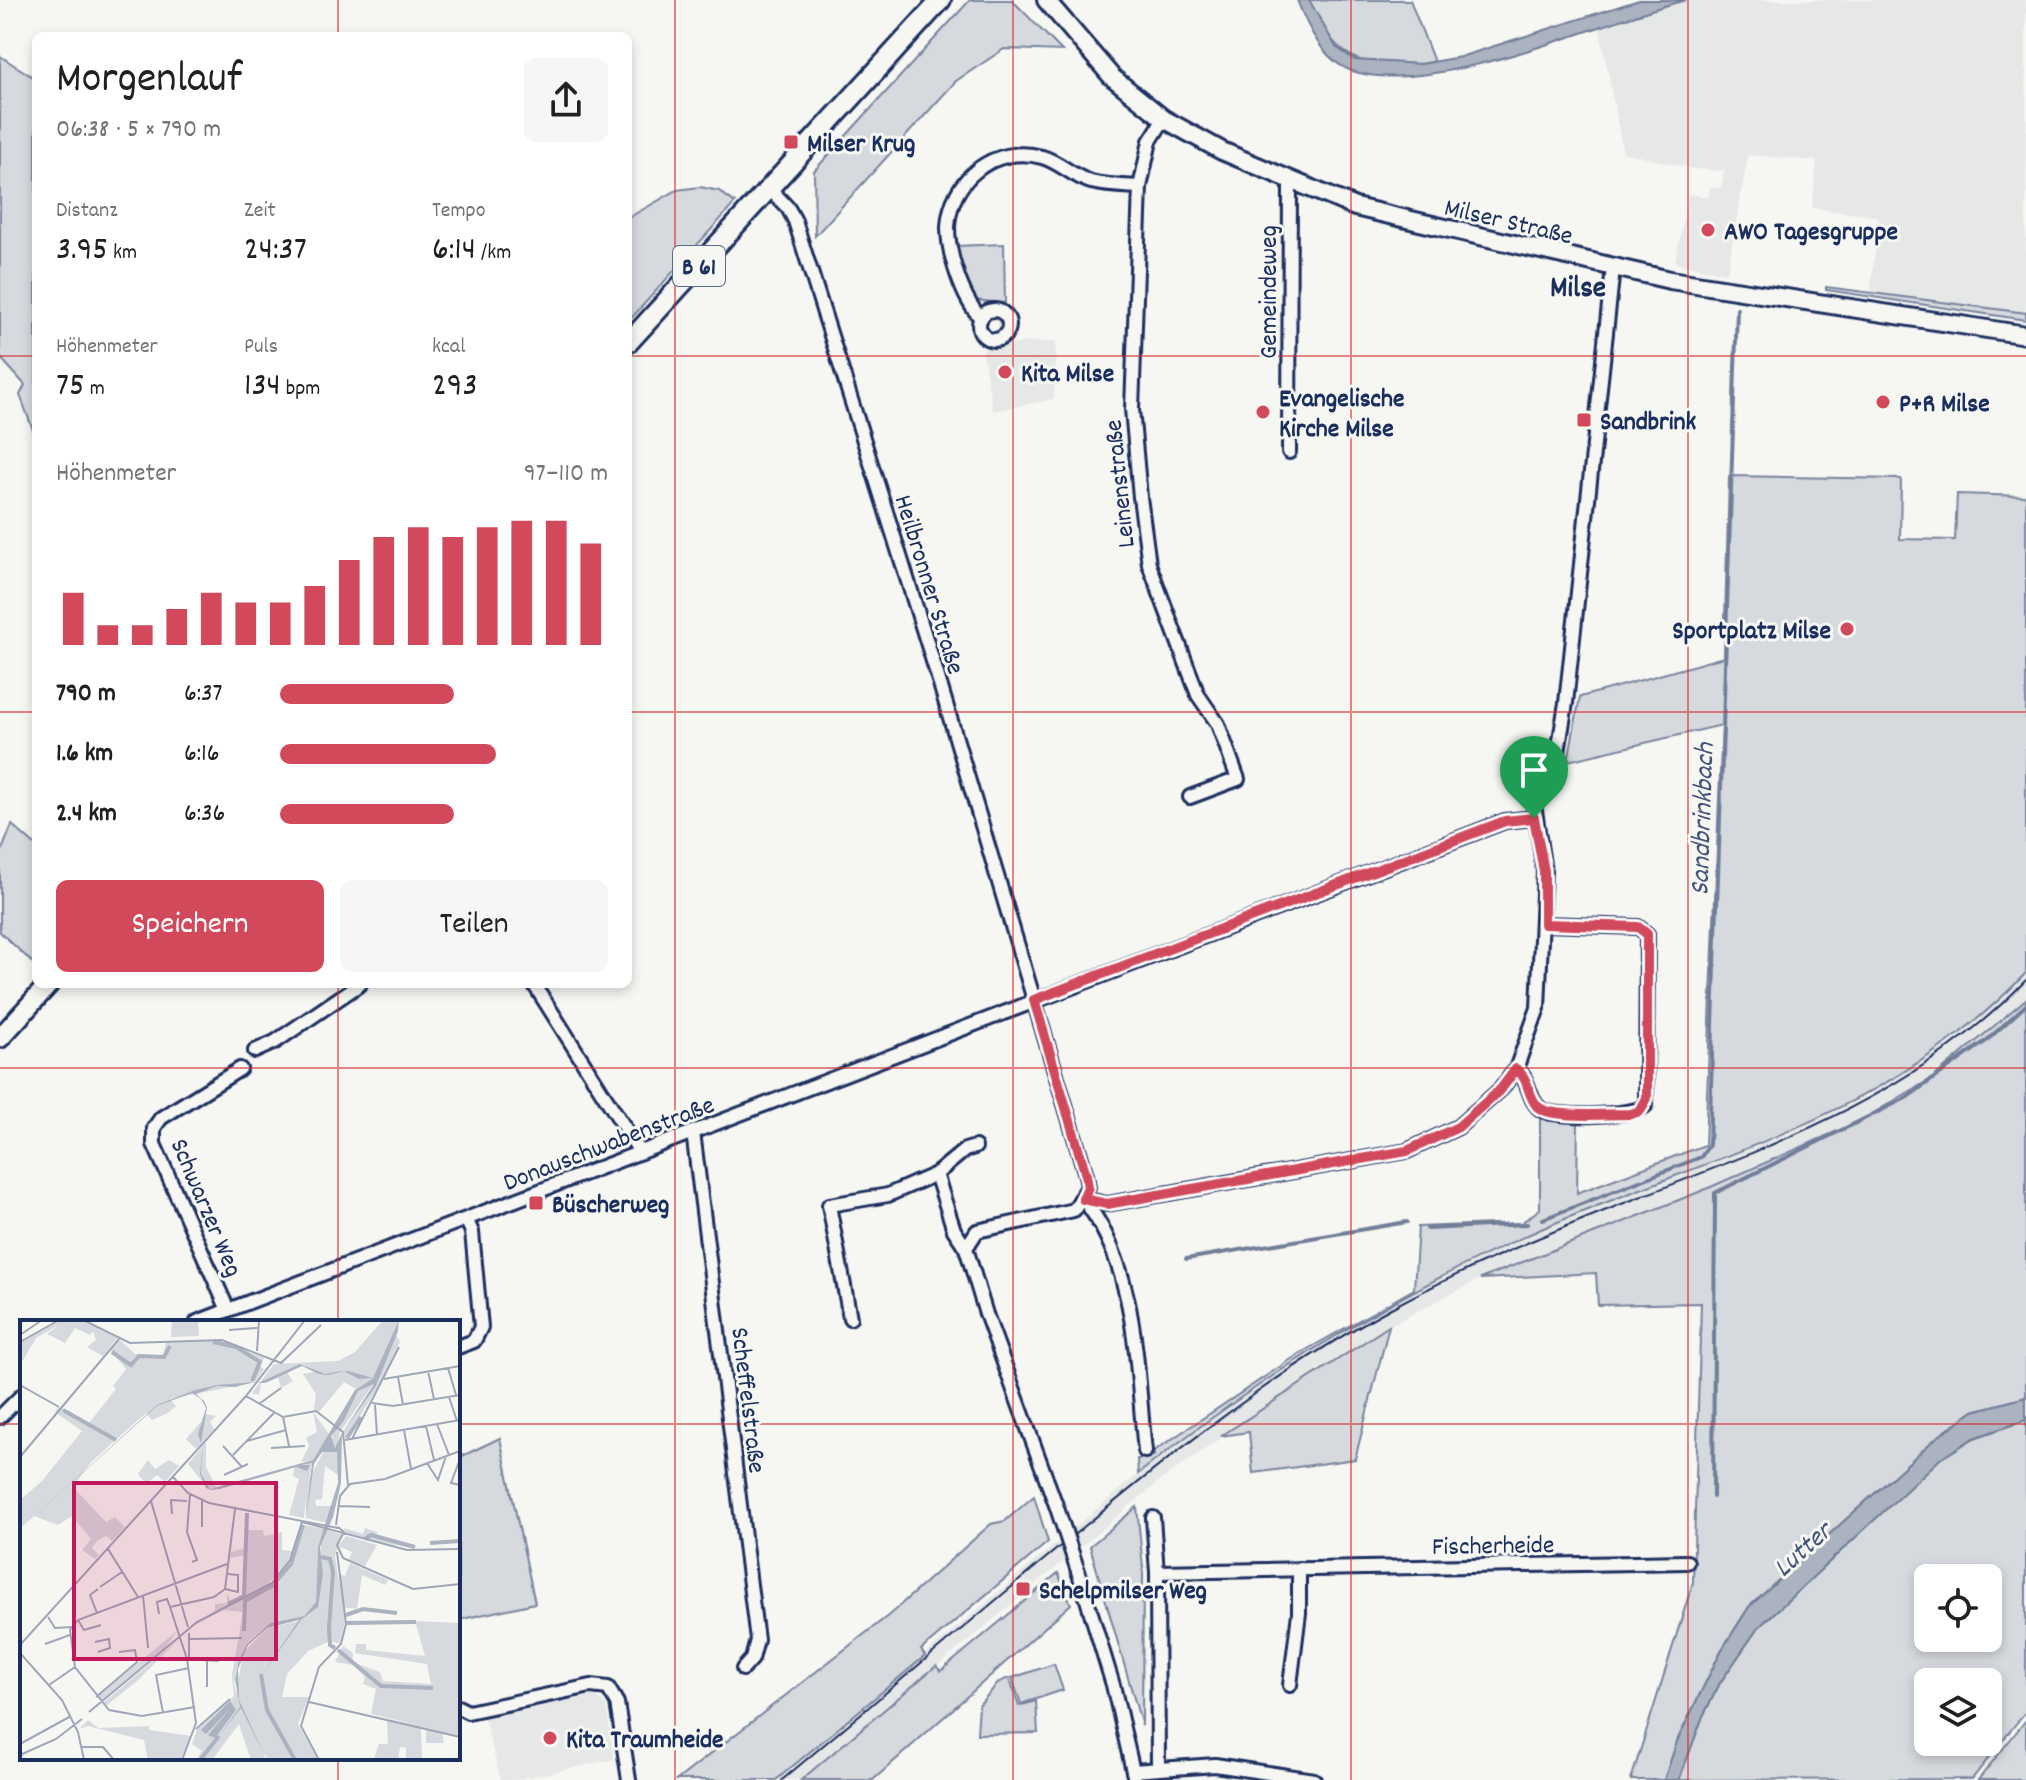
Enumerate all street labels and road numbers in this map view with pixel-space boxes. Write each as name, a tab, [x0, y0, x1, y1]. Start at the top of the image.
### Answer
street label: Milser Straße	[1440, 191, 1576, 256]
street label: Gemeindeweg	[1252, 225, 1289, 359]
road number: B 61	[673, 246, 725, 286]
street label: Leinenstraße	[1096, 418, 1147, 549]
street label: Heilbronner Straße	[883, 491, 973, 679]
street label: Donauschwabenstraße	[498, 1088, 720, 1203]
street label: Schwarzer Weg	[159, 1133, 251, 1283]
street label: Scheffelstraße	[719, 1325, 774, 1475]
street label: Fischerheide	[1431, 1528, 1555, 1567]

